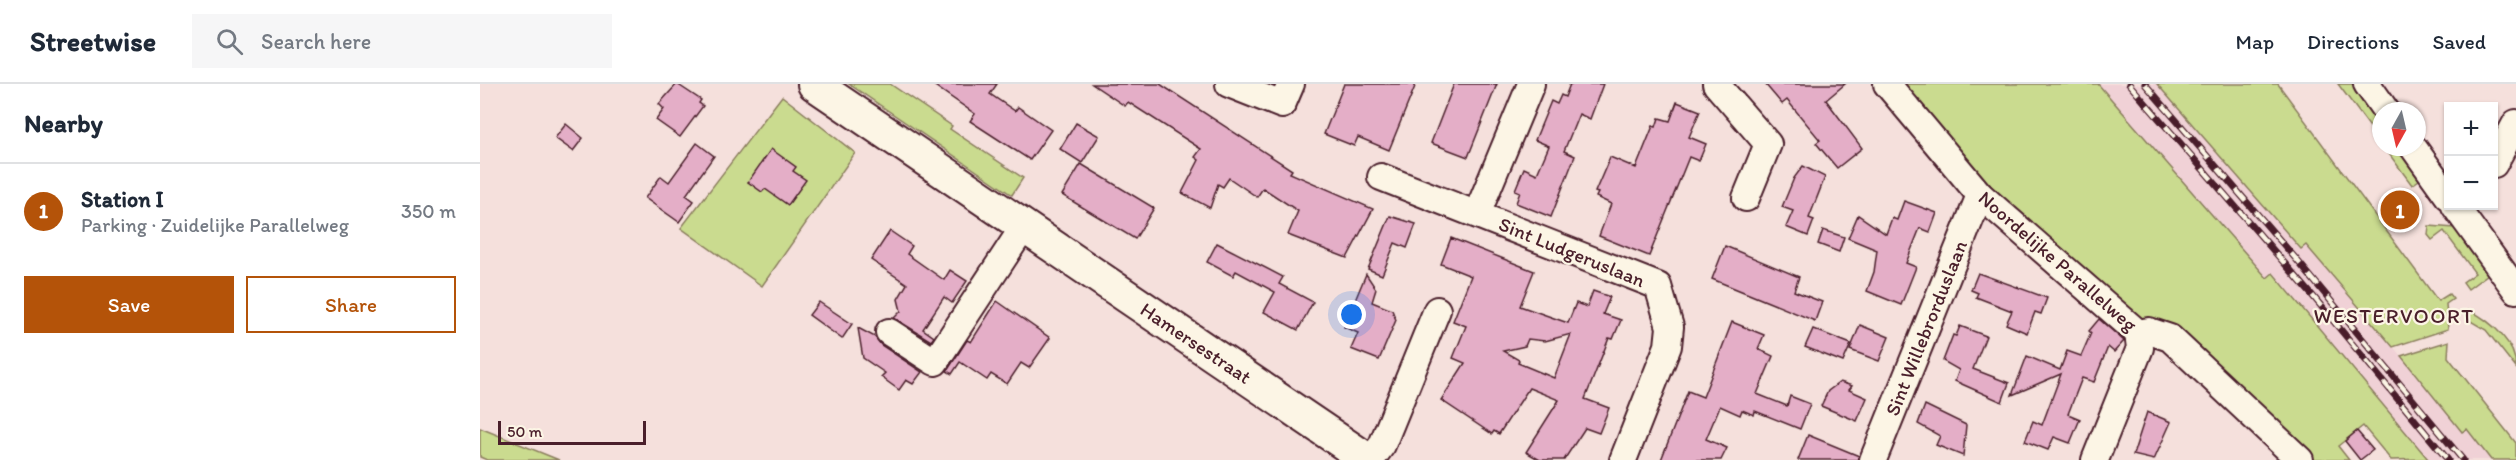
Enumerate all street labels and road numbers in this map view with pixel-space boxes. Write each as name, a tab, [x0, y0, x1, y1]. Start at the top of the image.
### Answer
street label: Noordelijke Parallelweg	[1974, 186, 2143, 337]
street label: Sint Ludgeruslaan	[1495, 212, 1649, 292]
street label: Sint Willebrorduslaan	[1880, 236, 1972, 419]
street label: Hamersestraat	[1136, 297, 1256, 389]

